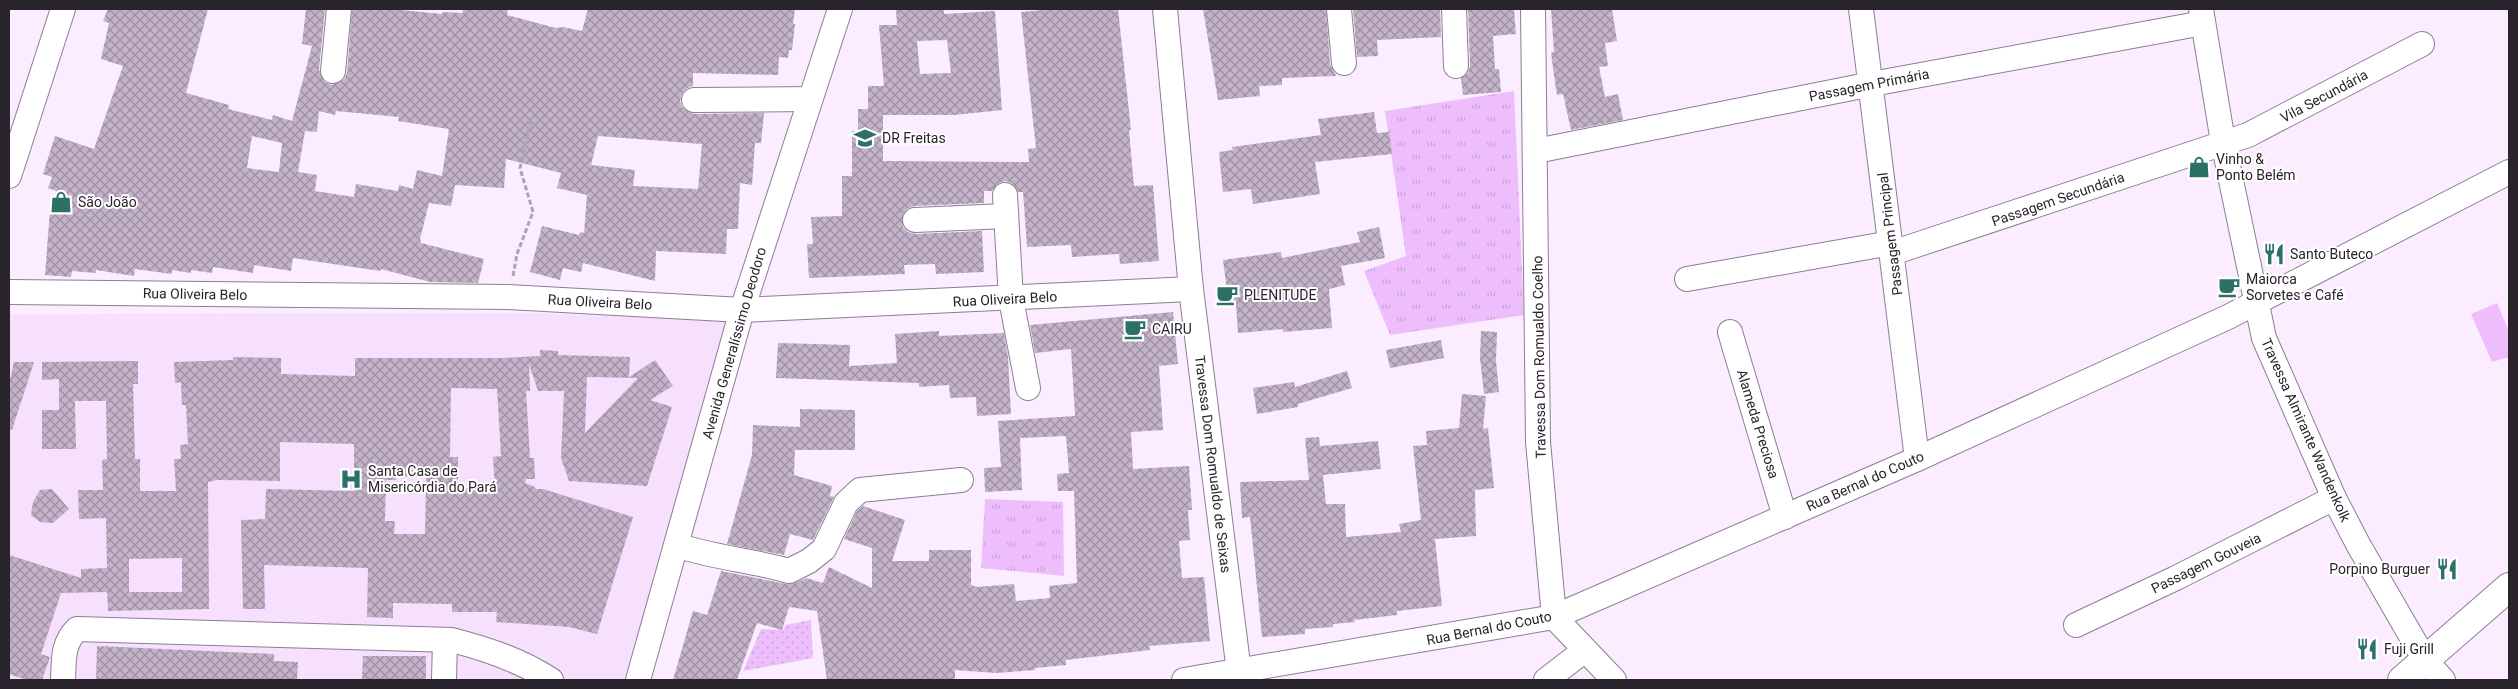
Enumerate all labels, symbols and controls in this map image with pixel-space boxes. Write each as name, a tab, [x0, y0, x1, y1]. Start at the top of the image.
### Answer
street label: Passagem Primária	[1808, 65, 1930, 105]
street label: Vila Secundária	[2278, 66, 2370, 126]
school or university icon: DR Freitas	[852, 125, 878, 151]
place label: DR Freitas	[882, 130, 946, 146]
place label: Vinho & Ponto Belém	[2216, 151, 2296, 183]
shop icon: Vinho & Ponto Belém	[2186, 154, 2212, 180]
street label: Passagem Secundária	[1990, 169, 2126, 229]
street label: Passagem Principal	[1875, 172, 1905, 296]
shop icon: São João	[48, 189, 74, 215]
place label: São João	[78, 194, 137, 210]
restaurant icon: Santo Buteco	[2261, 241, 2287, 267]
street label: Avenida Generalíssimo Deodoro	[699, 245, 769, 441]
place label: Santo Buteco	[2290, 246, 2373, 262]
street label: Travessa Dom Romualdo Coelho	[1529, 255, 1549, 459]
place label: Maiorca Sorvetes e Café	[2246, 271, 2344, 303]
cafe icon: Maiorca Sorvetes e Café	[2216, 274, 2242, 300]
cafe icon: PLENITUDE	[1214, 282, 1240, 308]
street label: Rua Oliveira Belo	[143, 285, 247, 303]
place label: PLENITUDE	[1244, 287, 1317, 303]
street label: Rua Oliveira Belo	[952, 288, 1058, 310]
street label: Rua Oliveira Belo	[547, 291, 653, 313]
cafe icon: CAIRU	[1122, 316, 1148, 342]
place label: CAIRU	[1152, 321, 1192, 337]
street label: Travessa Almirante Wandenkolk	[2258, 336, 2354, 525]
street label: Travessa Dom Romualdo de Seixas	[1192, 354, 1234, 574]
street label: Alameda Preciosa	[1734, 368, 1782, 480]
street label: Rua Bernal do Couto	[1804, 448, 1926, 514]
place label: Santa Casa de Misericórdia do Pará	[368, 463, 497, 495]
hospital icon: Santa Casa de Misericórdia do Pará	[338, 466, 364, 492]
street label: Passagem Gouveia	[2149, 530, 2263, 596]
restaurant icon: Porpino Burguer	[2434, 556, 2460, 582]
place label: Porpino Burguer	[2329, 561, 2430, 577]
street label: Rua Bernal do Couto	[1425, 608, 1553, 648]
restaurant icon: Fuji Grill	[2354, 636, 2380, 662]
place label: Fuji Grill	[2384, 641, 2434, 657]

